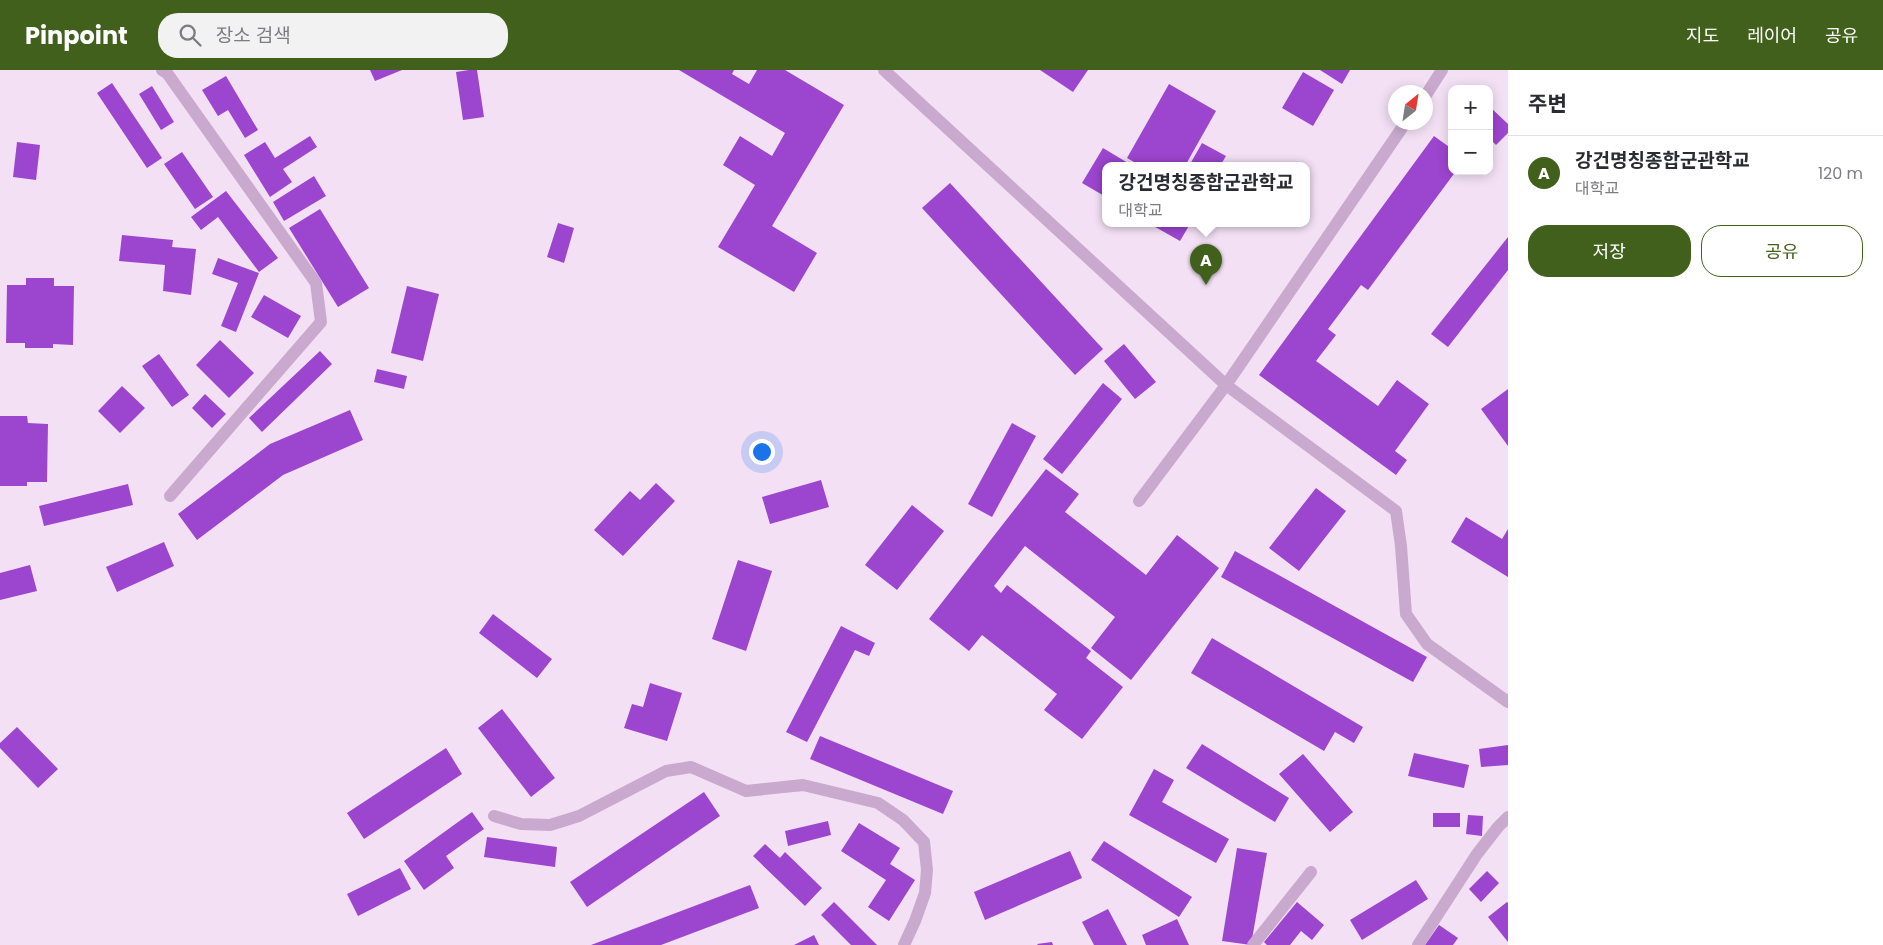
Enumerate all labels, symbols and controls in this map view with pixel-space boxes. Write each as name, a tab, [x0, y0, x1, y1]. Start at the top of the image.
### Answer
search box	[158, 13, 508, 58]
text: Pinpoint	[25, 19, 128, 52]
icon: search	[176, 21, 204, 49]
text: 장소 검색	[216, 22, 291, 49]
text: 지도	[1686, 23, 1719, 48]
text: 레이어	[1747, 23, 1797, 48]
text: 공유	[1825, 23, 1858, 48]
north arrow	[1388, 85, 1433, 130]
map controls	[1448, 85, 1493, 175]
button: +	[1448, 85, 1493, 130]
text: 주변	[1528, 89, 1567, 118]
button: −	[1448, 130, 1493, 175]
text: 강건명칭종합군관학교	[1575, 147, 1750, 174]
popup	[1102, 162, 1310, 227]
text: A	[1538, 162, 1550, 185]
text: 120 m	[1818, 162, 1863, 185]
text: 강건명칭종합군관학교	[1119, 169, 1293, 196]
text: 대학교	[1575, 177, 1619, 200]
text: 대학교	[1119, 199, 1163, 222]
button: 저장	[1528, 225, 1691, 277]
button: 공유	[1701, 225, 1863, 277]
pin: A	[1190, 244, 1222, 285]
your location	[749, 439, 775, 465]

